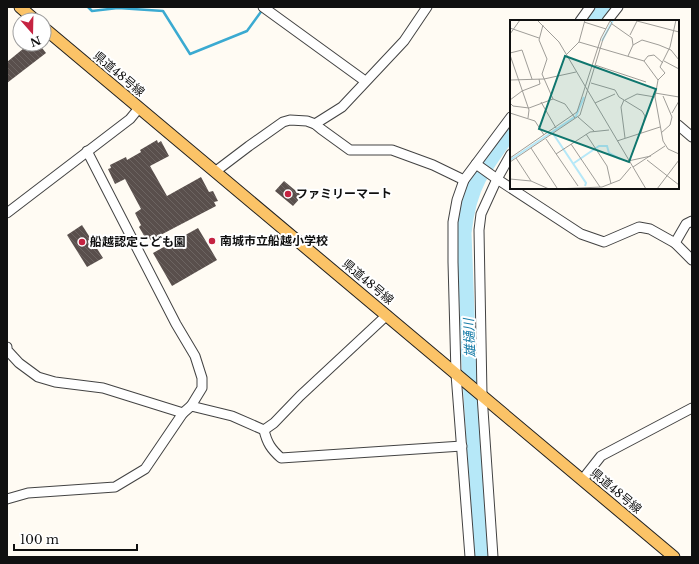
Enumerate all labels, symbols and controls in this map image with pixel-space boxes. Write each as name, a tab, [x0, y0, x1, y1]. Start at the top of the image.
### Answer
north arrow	[12, 12, 52, 52]
inset map	[510, 20, 679, 189]
text: N	[28, 33, 43, 50]
street label: 県道48号線	[91, 48, 148, 99]
place label: ファミリーマート	[296, 186, 392, 201]
marker: ファミリーマート	[283, 189, 293, 199]
place label: 南城市立船越小学校	[220, 233, 328, 248]
place label: 船越認定こども園	[90, 234, 186, 249]
marker: 南城市立船越小学校	[207, 236, 217, 246]
marker: 船越認定こども園	[77, 237, 87, 247]
street label: 県道48号線	[340, 256, 397, 307]
water label: 雄樋川	[460, 316, 479, 358]
street label: 県道48号線	[588, 465, 645, 516]
scale bar	[14, 526, 137, 552]
text: 100 m	[20, 532, 59, 547]

